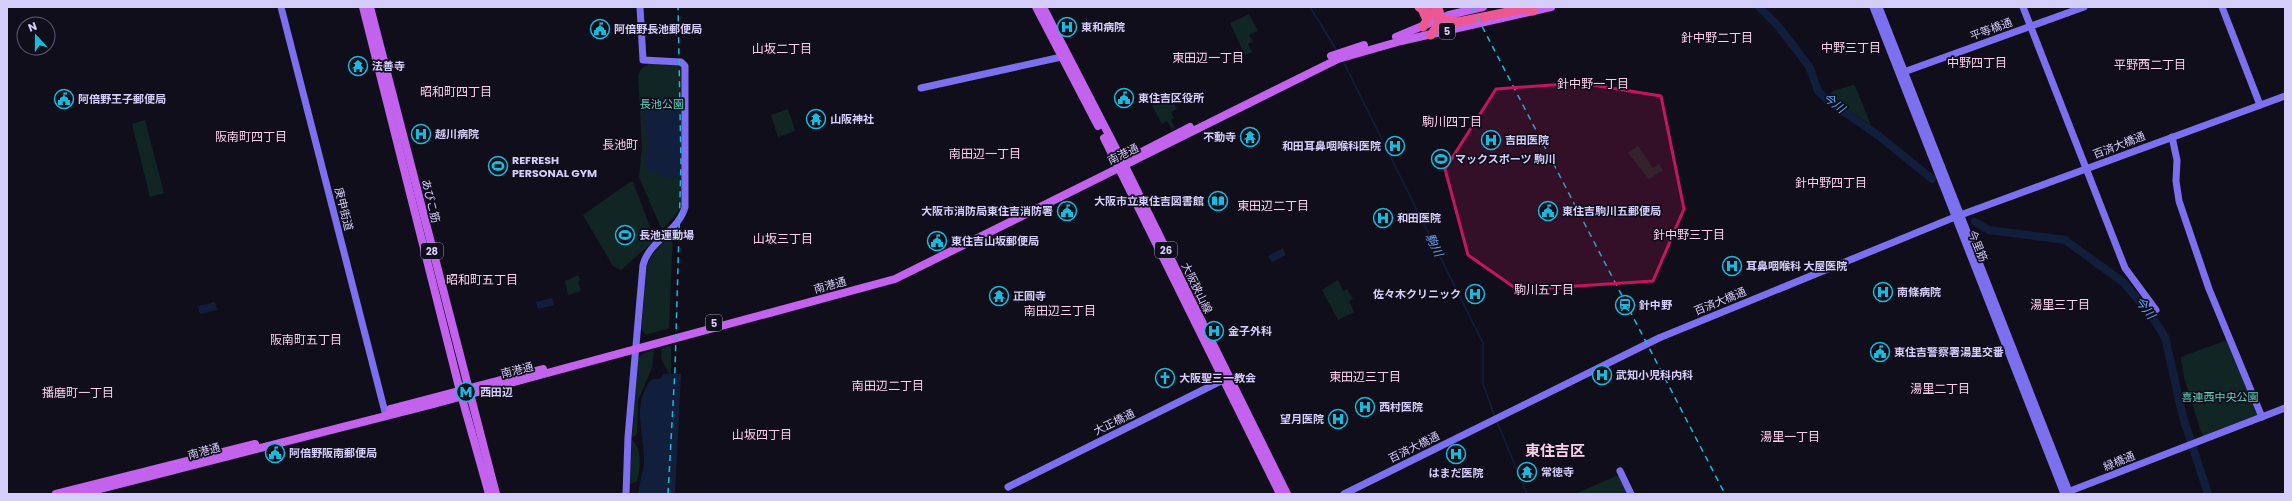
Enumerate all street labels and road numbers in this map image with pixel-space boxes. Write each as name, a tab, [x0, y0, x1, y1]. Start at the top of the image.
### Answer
street label: 平等橋通	[1968, 14, 2014, 44]
road number: 5	[1439, 23, 1455, 39]
street label: 百済大橋通	[2090, 128, 2148, 162]
street label: 南港通	[1105, 140, 1141, 168]
street label: あびこ筋	[418, 178, 444, 224]
street label: 庚申街道	[331, 186, 357, 232]
street label: 今里筋	[1964, 228, 1992, 264]
road number: 26	[1155, 242, 1177, 258]
road number: 28	[421, 243, 443, 259]
street label: 大阪狭山線	[1178, 260, 1216, 316]
street label: 南港通	[812, 273, 848, 297]
street label: 百済大橋通	[1692, 283, 1748, 319]
road number: 5	[706, 315, 722, 331]
street label: 南港通	[499, 358, 535, 382]
street label: 大正橋通	[1091, 405, 1137, 439]
street label: 百済大橋通	[1386, 428, 1442, 466]
street label: 南港通	[186, 439, 222, 463]
street label: 緑橋通	[2101, 447, 2137, 475]

